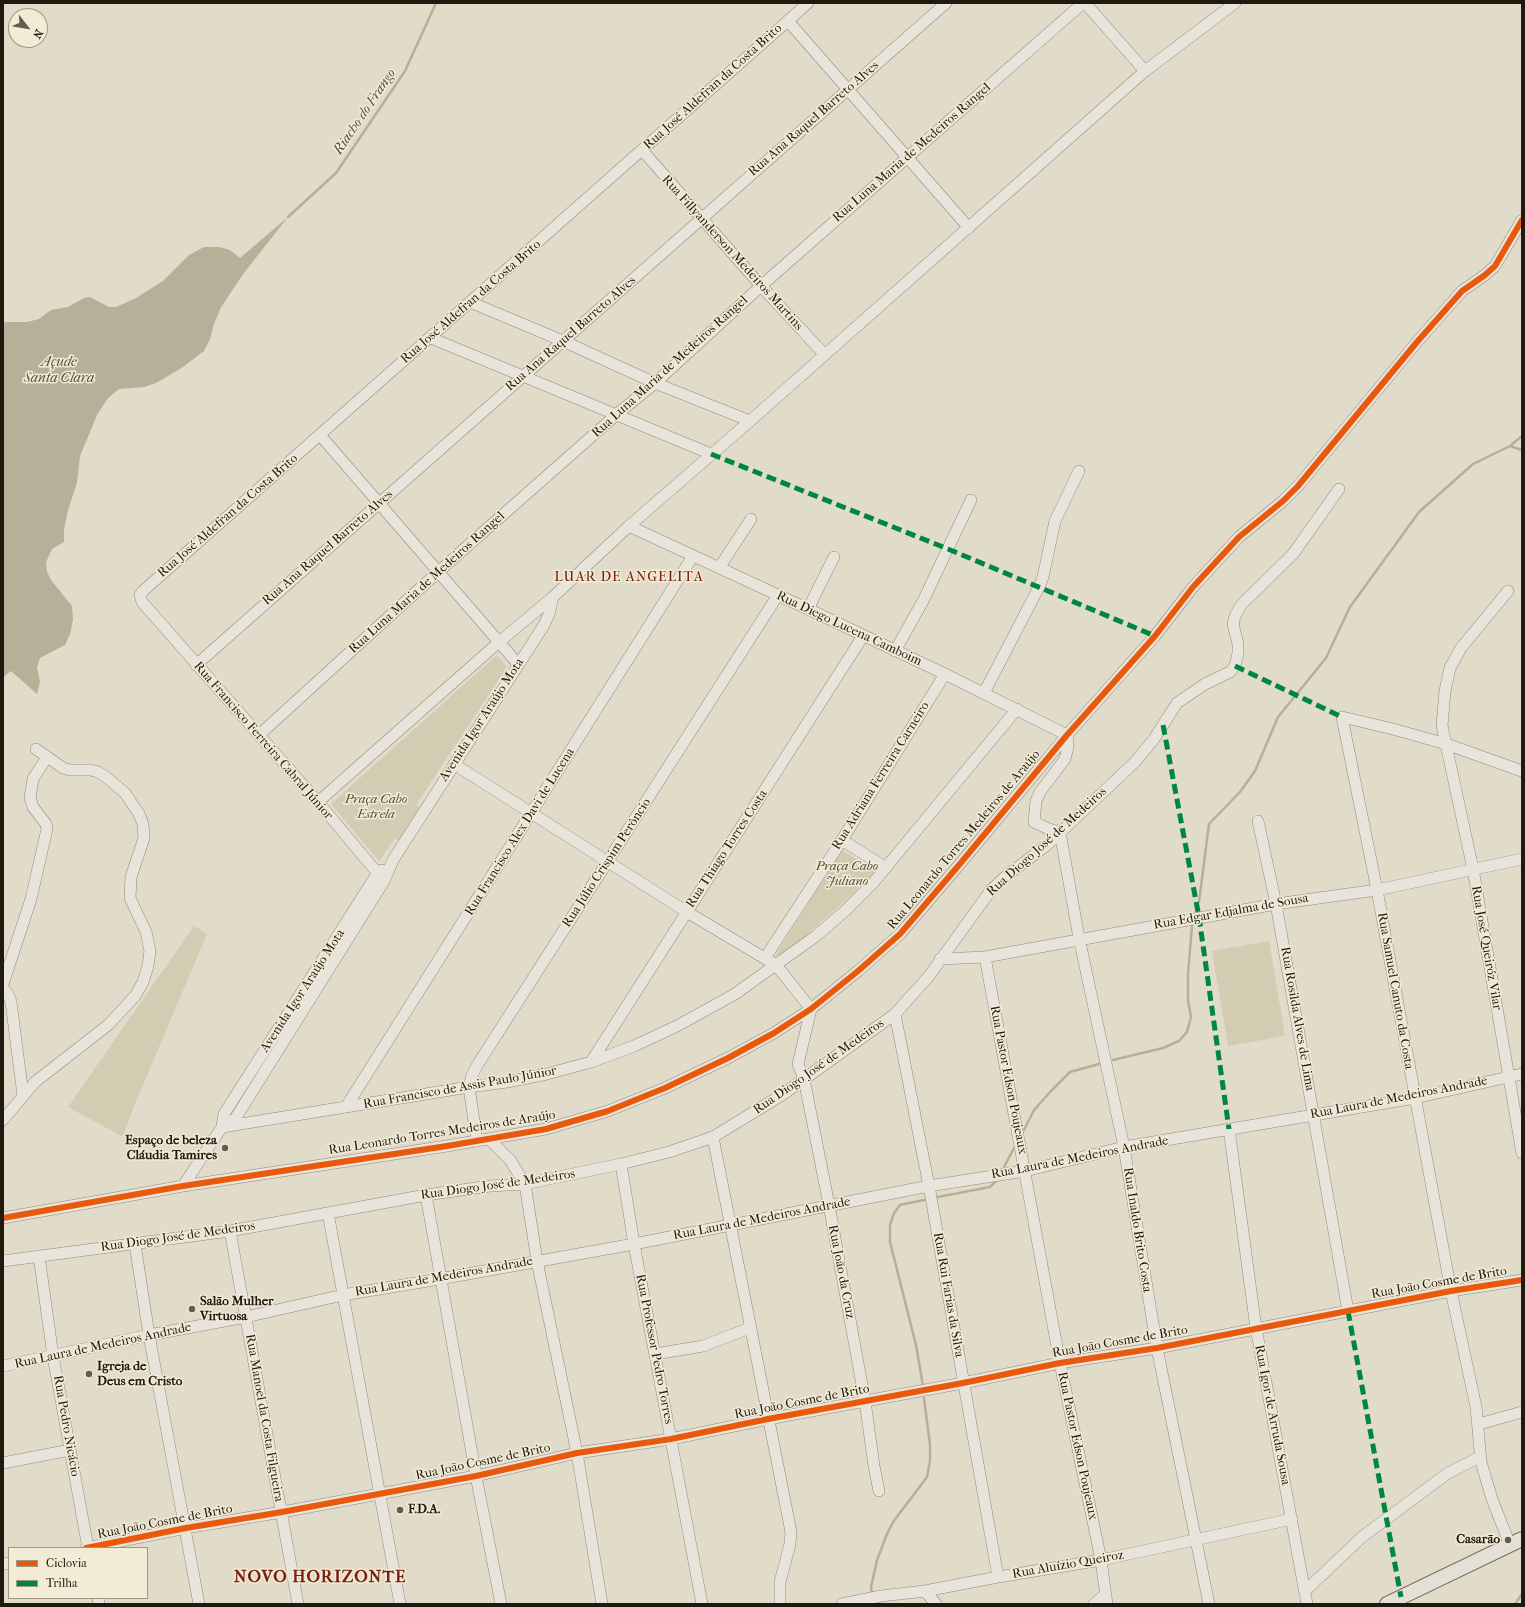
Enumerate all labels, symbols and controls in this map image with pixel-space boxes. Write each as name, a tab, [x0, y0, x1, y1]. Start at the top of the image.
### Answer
north arrow	[8, 8, 48, 48]
street label: Rua José Aldefran da Costa Brito	[641, 21, 785, 153]
text: N	[30, 27, 46, 41]
street label: Rua Ana Raquel Barreto Alves	[746, 58, 882, 180]
water label: Riacho do Frango	[330, 66, 400, 158]
street label: Rua Luna Maria de Medeiros Rangel	[830, 80, 994, 226]
street label: Rua Fillyanderson Medeiros Martins	[658, 172, 806, 334]
street label: Rua José Aldefran da Costa Brito	[398, 237, 544, 367]
street label: Rua Ana Raquel Barreto Alves	[503, 273, 639, 395]
street label: Rua Luna Maria de Medeiros Rangel	[589, 293, 751, 441]
water label: Açude Santa Clara	[24, 355, 94, 388]
street label: Rua José Aldefran da Costa Brito	[155, 451, 301, 581]
street label: Rua Ana Raquel Barreto Alves	[260, 487, 396, 609]
street label: Rua Luna Maria de Medeiros Rangel	[346, 509, 508, 657]
district label: LUAR DE ANGELITA	[554, 570, 704, 586]
street label: Rua Diego Lucena Camboim	[774, 588, 924, 670]
street label: Avenida Igor Araújo Mota	[436, 656, 528, 784]
street label: Rua Francisco Ferreira Cabral Júnior	[190, 659, 336, 823]
street label: Rua Adriana Ferreira Carneiro	[829, 699, 933, 853]
street label: Rua Francisco Alex Davi de Lucena	[462, 745, 578, 919]
street label: Rua Leonardo Torres Medeiros de Araújo	[884, 747, 1044, 933]
street label: Rua Diogo José de Medeiros	[984, 784, 1110, 900]
street label: Rua Thiago Torres Costa	[683, 787, 771, 911]
park label: Praça Cabo Estrela	[345, 792, 407, 823]
street label: Rua Júlio Crispim Perôncio	[559, 795, 655, 931]
park label: Praça Cabo Juliano	[816, 859, 878, 890]
street label: Rua José Queiróz Vilar	[1467, 885, 1505, 1011]
street label: Rua Edgar Edjalma de Sousa	[1152, 891, 1310, 933]
street label: Rua Samuel Canuto da Costa	[1374, 911, 1416, 1071]
street label: Avenida Igor Araújo Mota	[257, 927, 349, 1055]
street label: Rua Rosilda Alves de Lima	[1277, 946, 1317, 1092]
street label: Rua Pastor Edson Poujeaux	[986, 1004, 1030, 1156]
street label: Rua Diogo José de Medeiros	[751, 1016, 887, 1118]
street label: Rua Francisco de Assis Paulo Júnior	[362, 1063, 558, 1113]
street label: Rua Laura de Medeiros Andrade	[1309, 1073, 1489, 1123]
street label: Rua Leonardo Torres Medeiros de Araújo	[328, 1107, 556, 1159]
place label: Espaço de beleza Cláudia Tamires	[125, 1133, 217, 1164]
street label: Rua Laura de Medeiros Andrade	[990, 1133, 1170, 1183]
marker: Espaço de beleza Cláudia Tamires	[220, 1143, 230, 1153]
street label: Rua Diogo José de Medeiros	[420, 1166, 576, 1204]
street label: Rua Inaldo Brito Costa	[1119, 1166, 1155, 1294]
street label: Rua Laura de Medeiros Andrade	[672, 1194, 852, 1244]
street label: Rua Diogo José de Medeiros	[100, 1218, 256, 1256]
street label: Rua João da Cruz	[824, 1224, 858, 1320]
street label: Rua Rui Farias da Silva	[929, 1231, 967, 1359]
street label: Rua Laura de Medeiros Andrade	[354, 1254, 534, 1300]
street label: Rua João Cosme de Brito	[1370, 1263, 1508, 1303]
street label: Rua Professor Pedro Torres	[632, 1273, 676, 1425]
place label: Salão Mulher Virtuosa	[200, 1294, 274, 1325]
marker: Salão Mulher Virtuosa	[187, 1304, 197, 1314]
street label: Rua Laura de Medeiros Andrade	[13, 1320, 193, 1372]
street label: Rua João Cosme de Brito	[1051, 1322, 1189, 1362]
street label: Rua Manoel da Costa Filgueira	[242, 1333, 286, 1503]
street label: Rua Igor de Arruda Sousa	[1251, 1344, 1293, 1486]
place label: Igreja de Deus em Cristo	[97, 1359, 182, 1390]
marker: Igreja de Deus em Cristo	[84, 1369, 94, 1379]
street label: Rua Pastor Edson Poujeaux	[1054, 1370, 1100, 1522]
street label: Rua Pedro Nicácio	[49, 1374, 83, 1478]
street label: Rua João Cosme de Brito	[733, 1381, 871, 1423]
street label: Rua João Cosme de Brito	[414, 1440, 552, 1484]
street label: Rua João Cosme de Brito	[96, 1501, 234, 1543]
place label: F.D.A.	[408, 1502, 440, 1518]
marker: F.D.A.	[395, 1505, 405, 1515]
place label: Casarão	[1456, 1532, 1500, 1548]
marker: Casarão	[1503, 1535, 1513, 1545]
legend	[8, 1547, 148, 1599]
street label: Rua Aluízio Queiroz	[1011, 1548, 1125, 1582]
text: Ciclovia	[46, 1556, 87, 1570]
district label: NOVO HORIZONTE	[234, 1568, 406, 1588]
text: Trilha	[46, 1576, 78, 1590]

